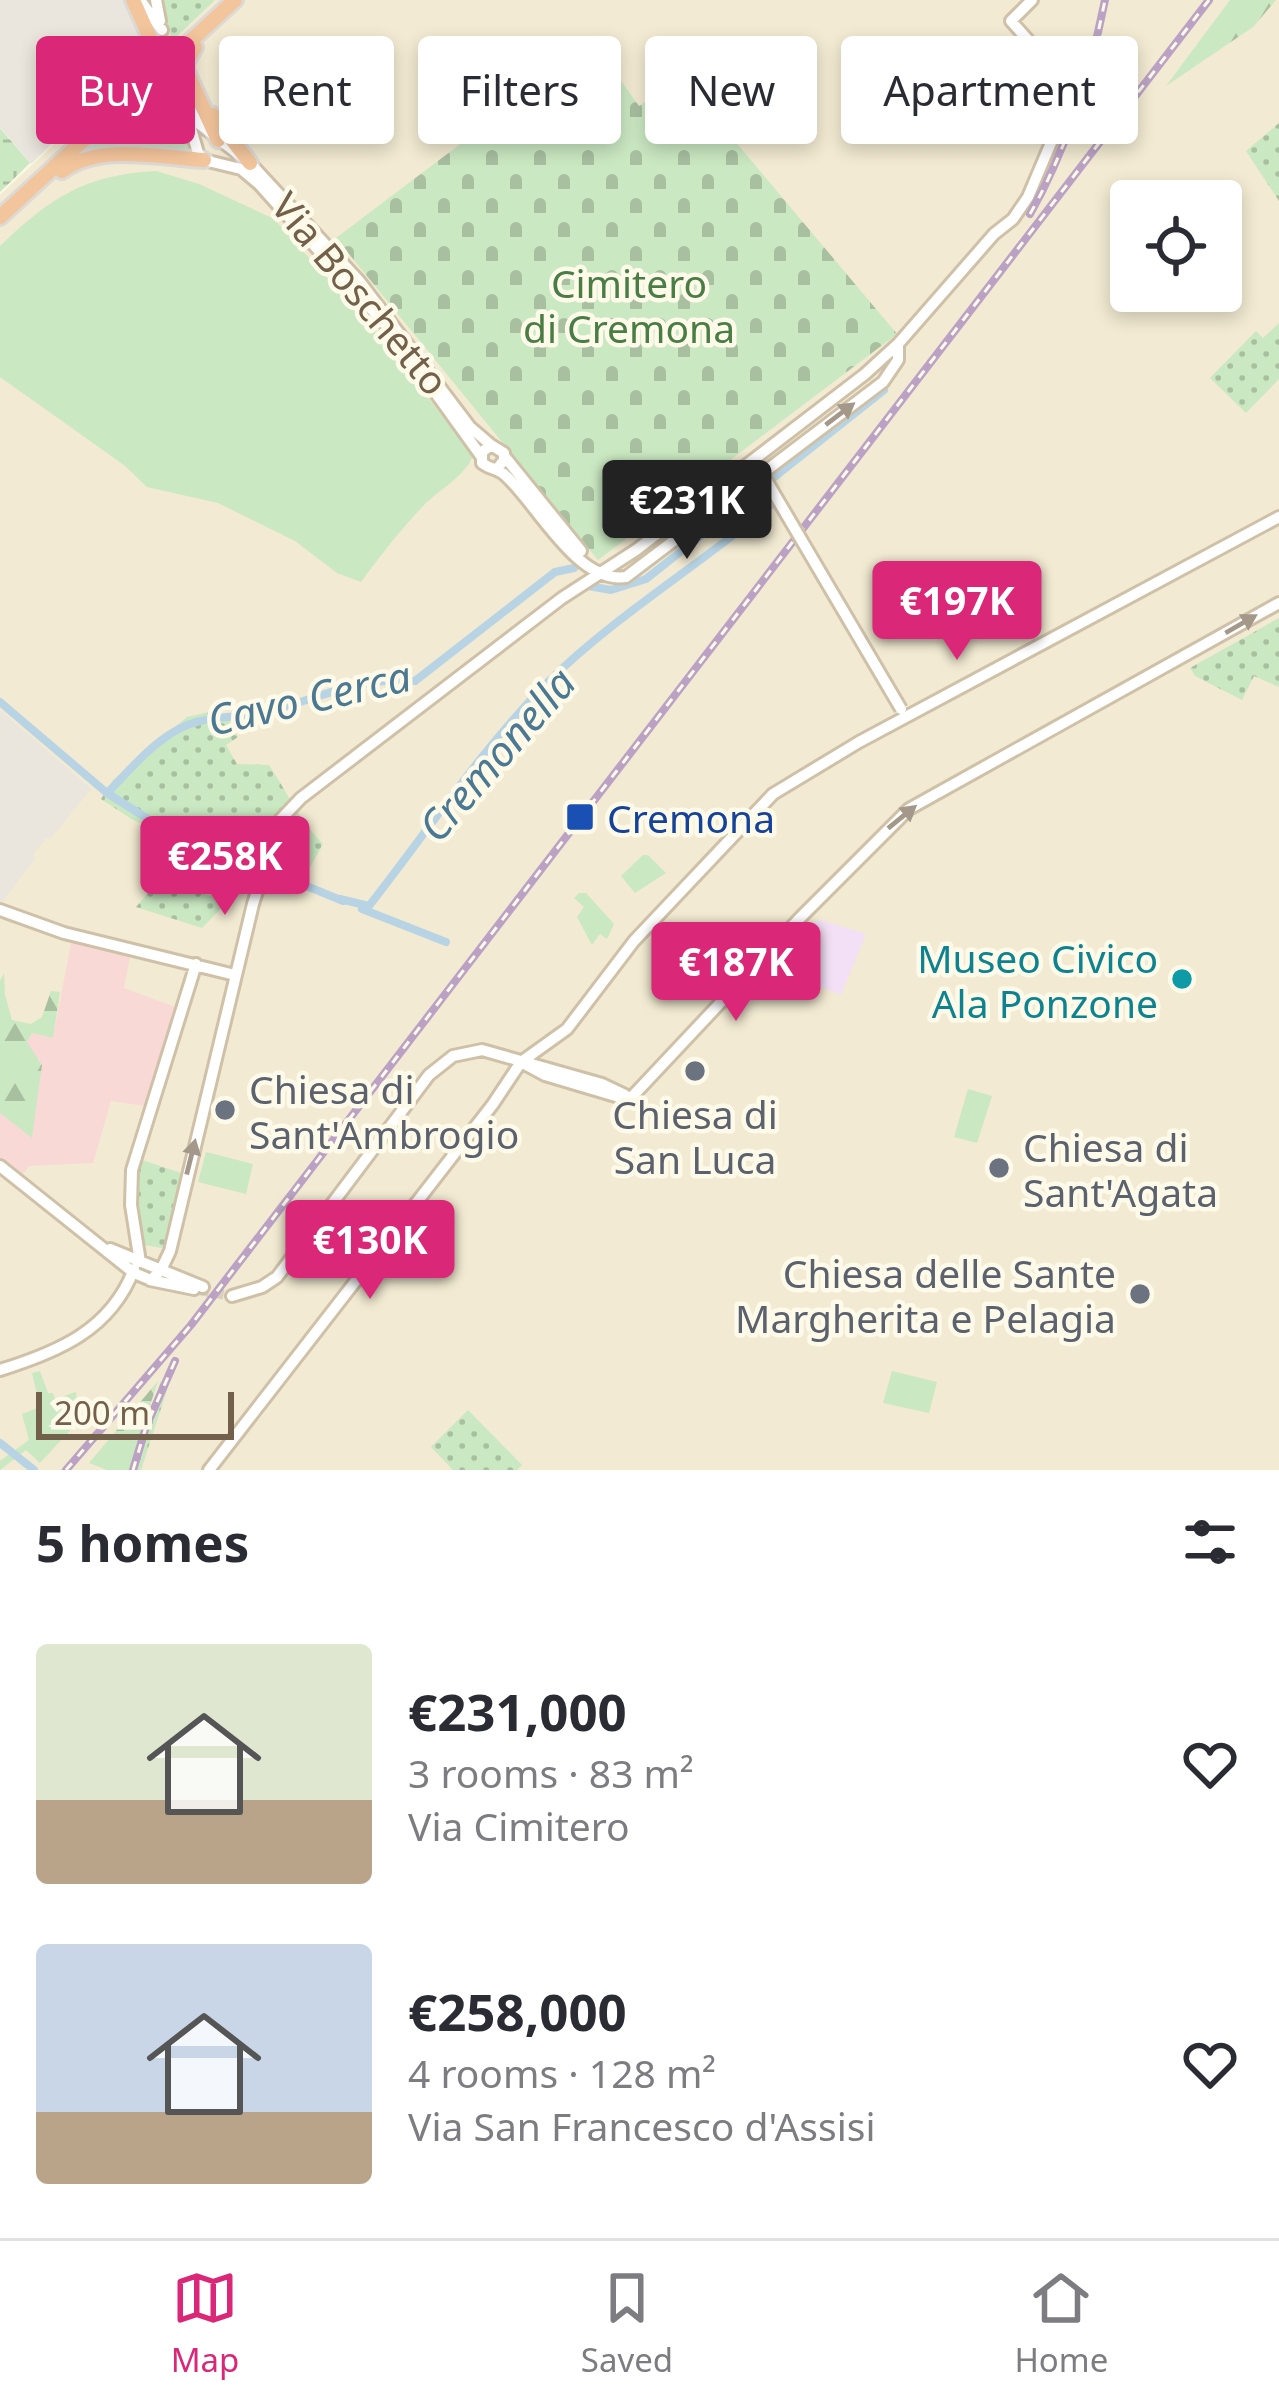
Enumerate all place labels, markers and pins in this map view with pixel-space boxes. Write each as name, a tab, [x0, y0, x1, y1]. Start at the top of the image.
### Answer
pin: €231K	[603, 460, 771, 562]
pin: €197K	[873, 561, 1041, 663]
place label: Cremona	[607, 791, 775, 844]
marker: Cremona	[564, 801, 596, 833]
pin: €258K	[141, 816, 309, 918]
pin: €187K	[652, 922, 820, 1024]
place label: Museo Civico Ala Ponzone	[917, 931, 1158, 1029]
marker: Museo Civico Ala Ponzone	[1169, 966, 1195, 992]
marker: Chiesa di San Luca	[682, 1058, 708, 1084]
place label: Chiesa di Sant'Ambrogio	[249, 1062, 519, 1160]
place label: Chiesa di San Luca	[612, 1087, 778, 1185]
marker: Chiesa di Sant'Ambrogio	[212, 1097, 238, 1123]
place label: Chiesa di Sant'Agata	[1023, 1120, 1218, 1218]
marker: Chiesa di Sant'Agata	[986, 1155, 1012, 1181]
pin: €130K	[286, 1200, 454, 1302]
place label: Chiesa delle Sante Margherita e Pelagia	[735, 1246, 1116, 1344]
marker: Chiesa delle Sante Margherita e Pelagia	[1127, 1281, 1153, 1307]

